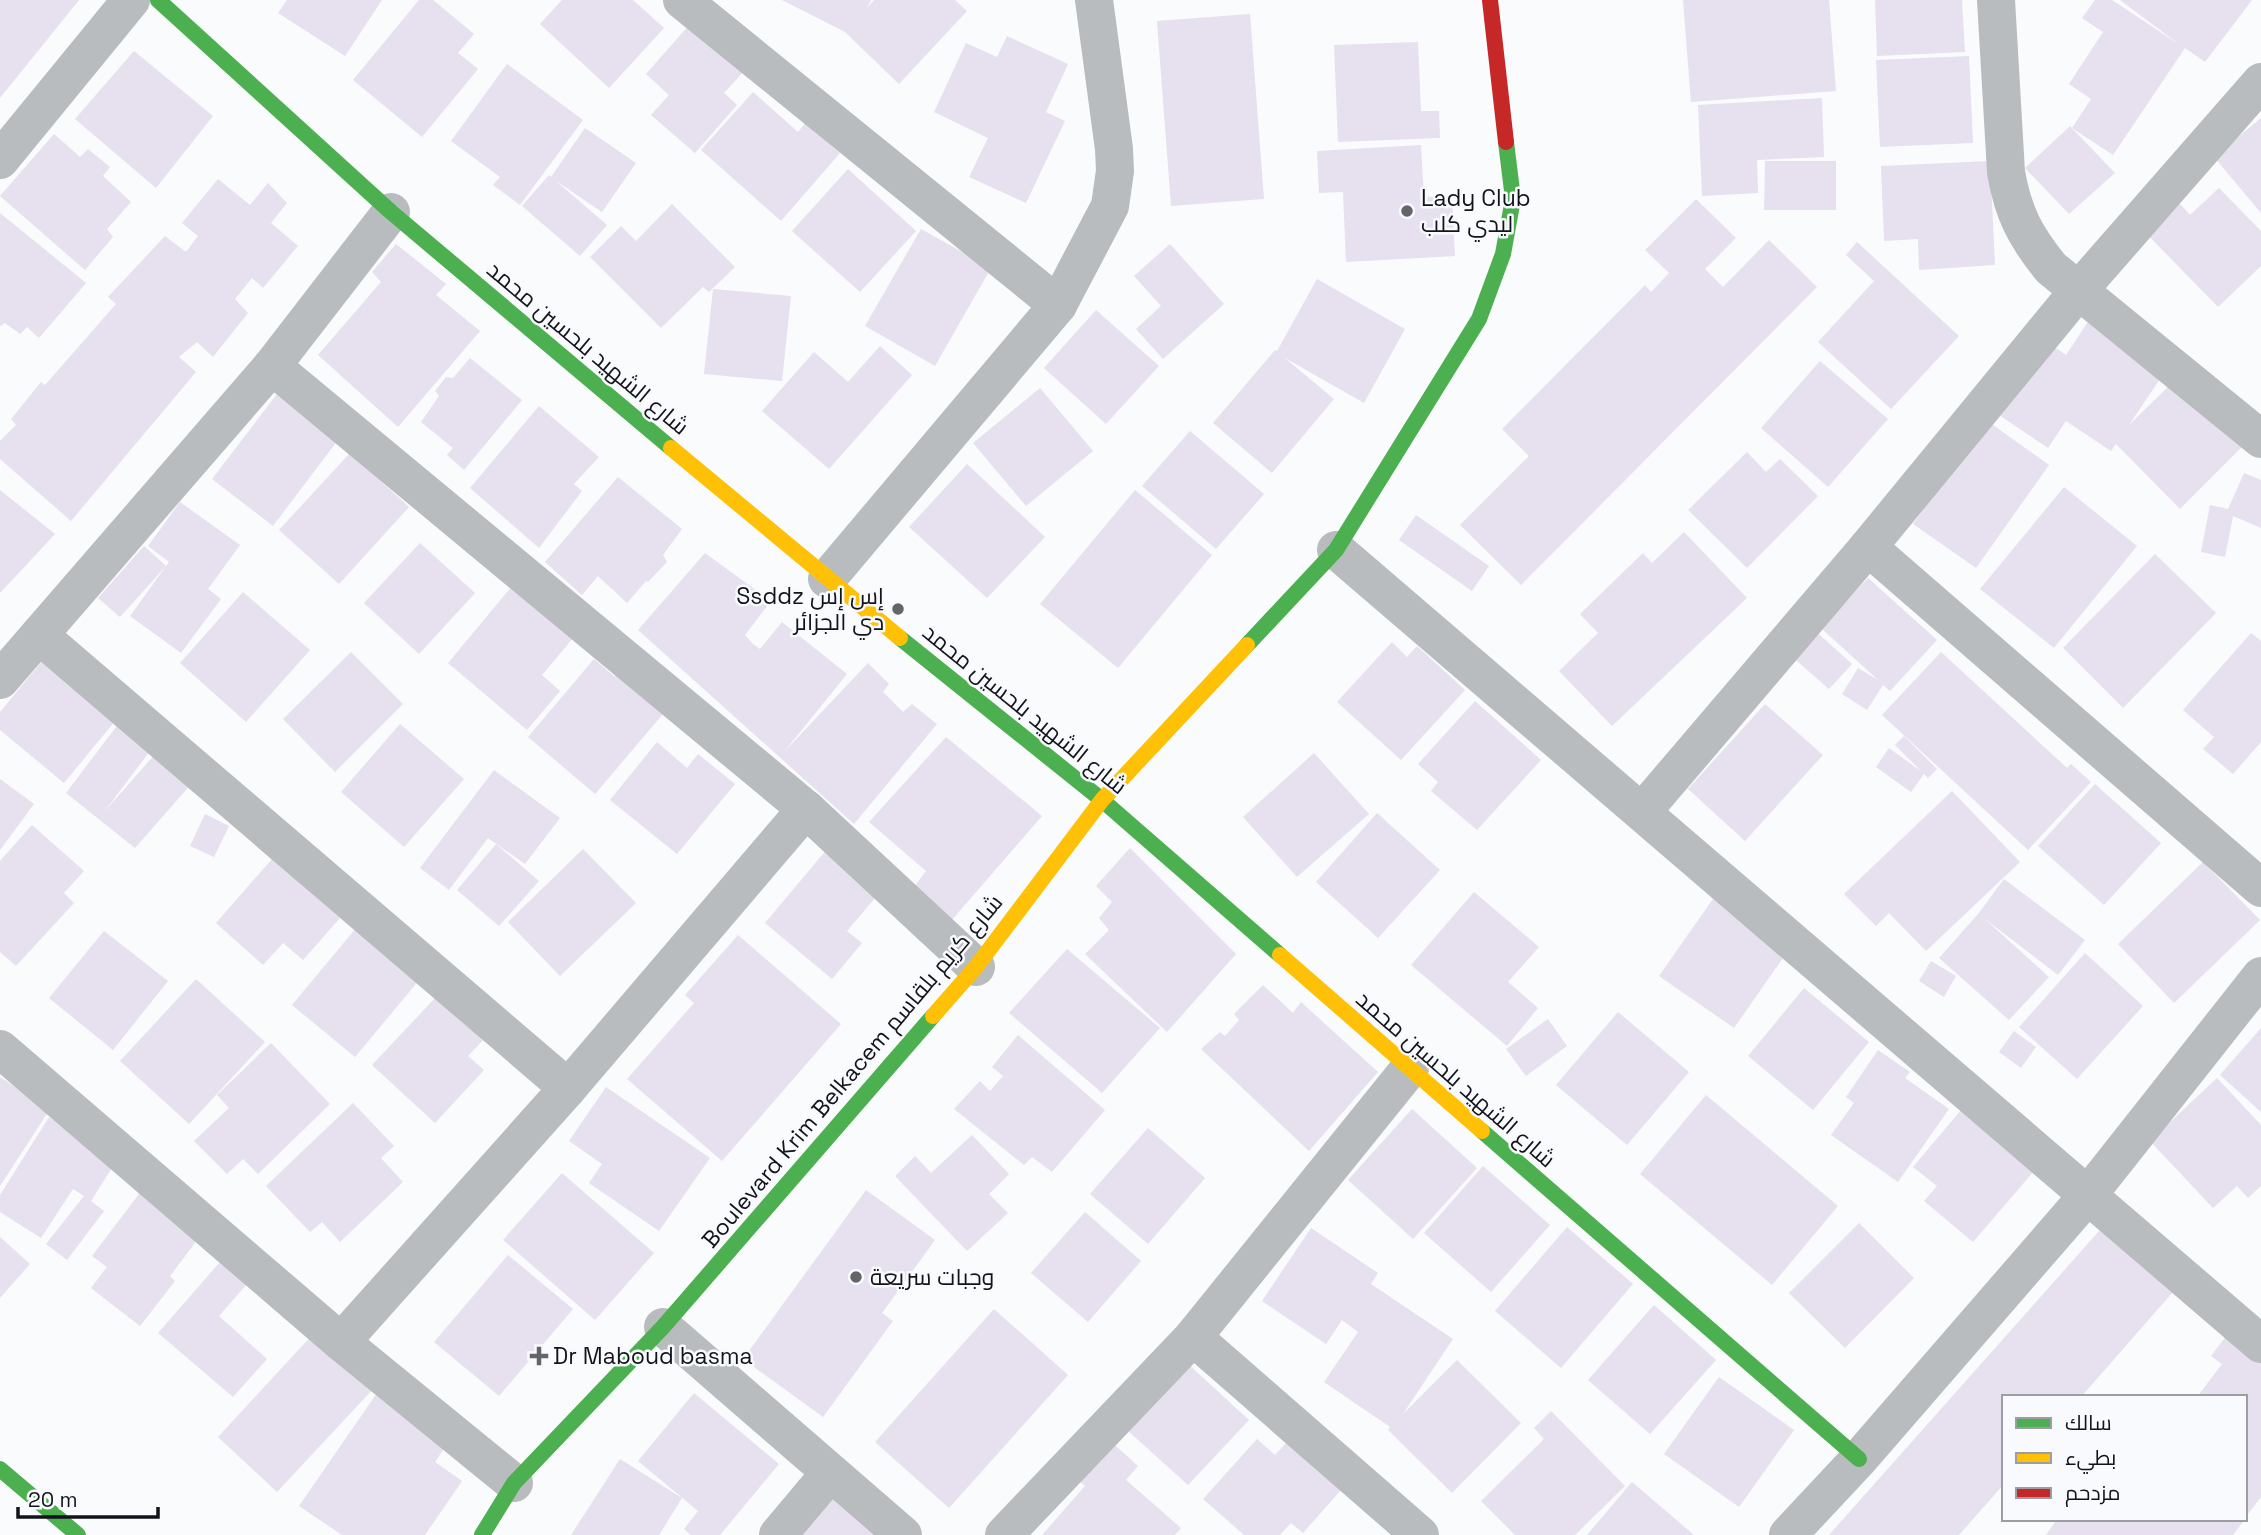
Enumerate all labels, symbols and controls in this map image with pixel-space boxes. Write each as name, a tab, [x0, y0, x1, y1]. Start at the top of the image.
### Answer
place label: Lady Club ليدي كلب	[1421, 183, 1531, 242]
marker: Lady Club ليدي كلب	[1399, 203, 1415, 219]
street label: شارع الشهيد بلحسين محمد	[480, 255, 695, 442]
place label: Ssddz إس إس دي الجزائر	[736, 581, 884, 640]
marker: Ssddz إس إس دي الجزائر	[890, 601, 906, 617]
street label: شارع الشهيد بلحسين محمد	[916, 617, 1134, 802]
street label: Boulevard Krim Belkacem شارع كريم بلقاسم	[695, 888, 1010, 1255]
street label: شارع الشهيد بلحسين محمد	[1349, 984, 1562, 1175]
place label: وجبات سريعة	[870, 1262, 994, 1292]
marker: وجبات سريعة	[848, 1269, 864, 1285]
place label: Dr Maboud basma	[553, 1341, 753, 1371]
marker: Dr Maboud basma	[531, 1348, 547, 1364]
legend	[2002, 1395, 2247, 1521]
text: سالك	[2065, 1409, 2112, 1436]
text: بطيء	[2065, 1444, 2116, 1474]
scale bar	[18, 1476, 158, 1520]
text: مزدحم	[2065, 1479, 2120, 1507]
text: 20 m	[28, 1486, 78, 1513]

